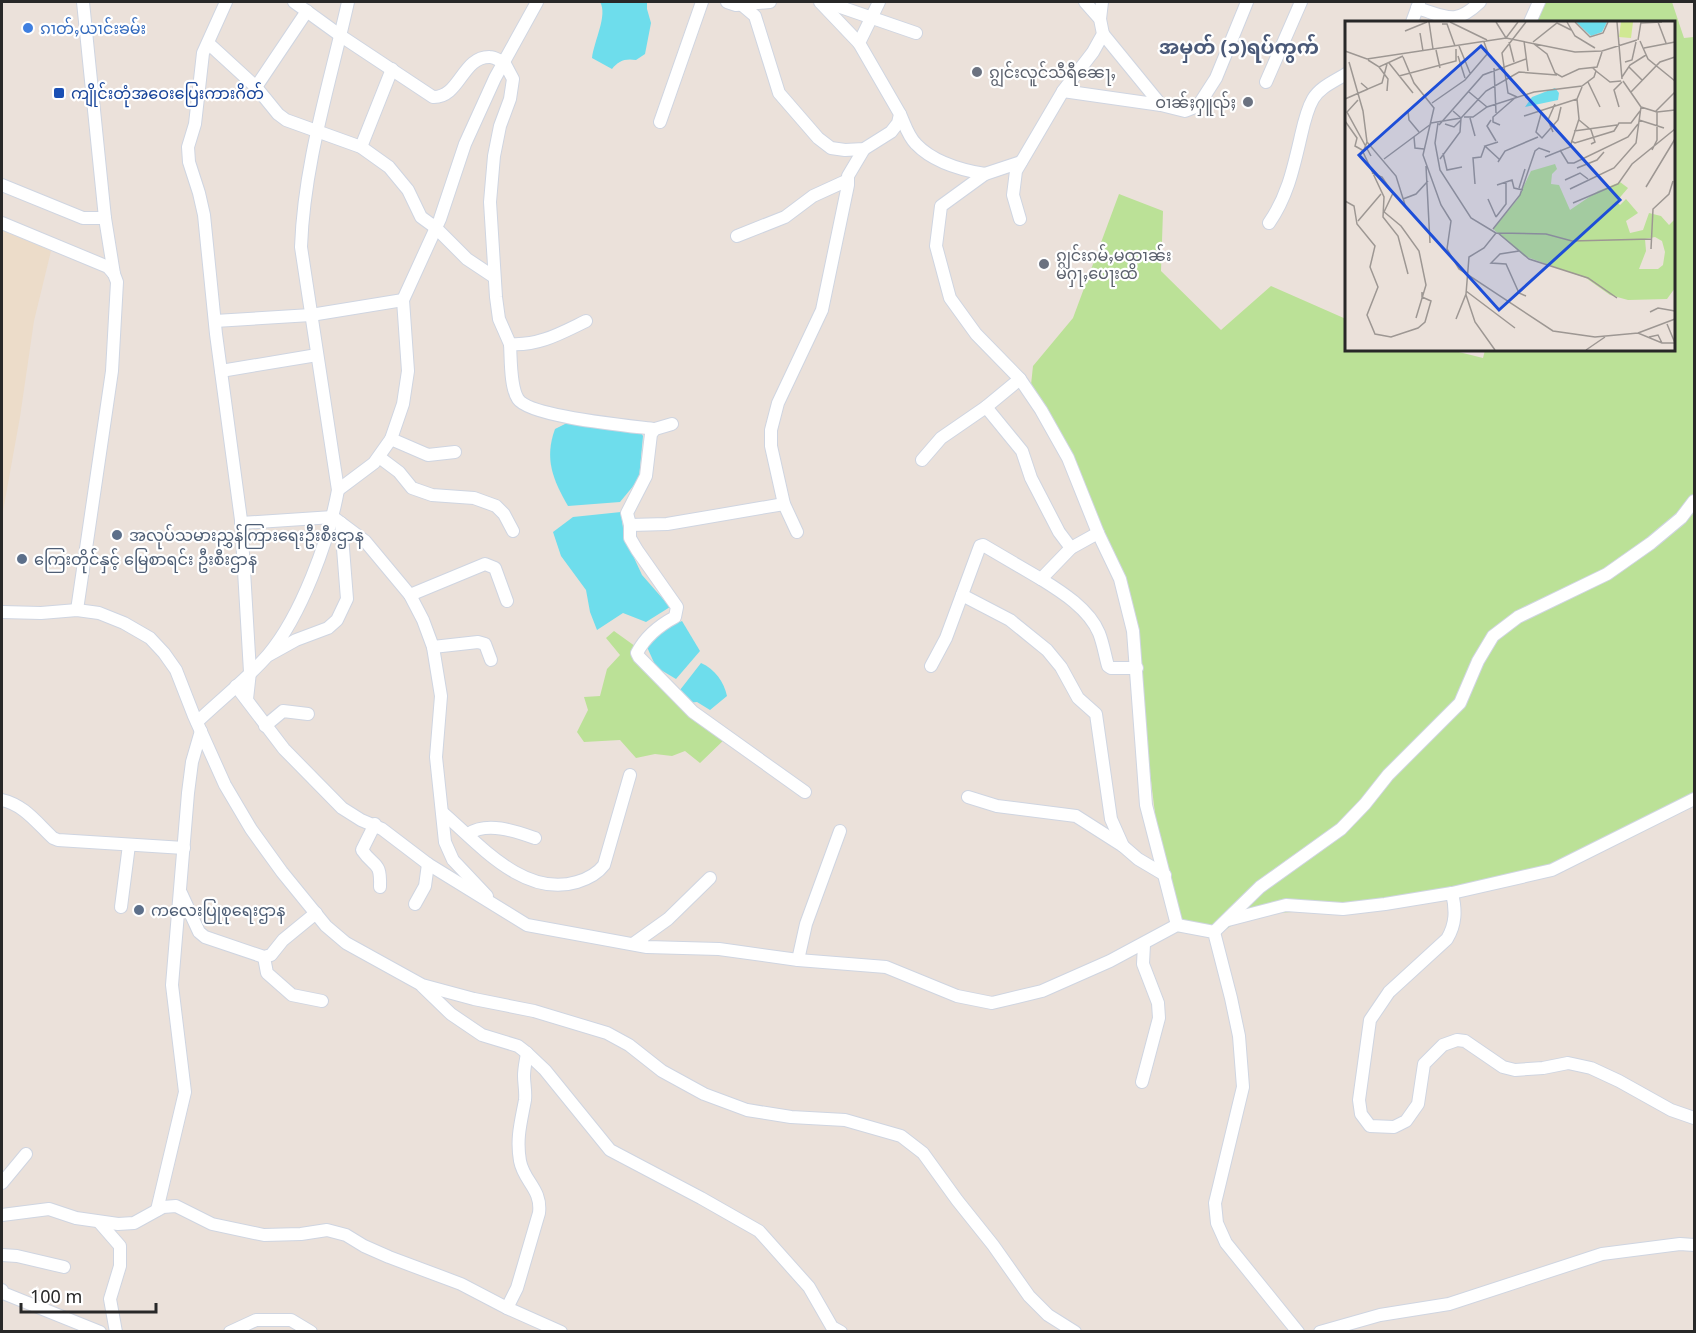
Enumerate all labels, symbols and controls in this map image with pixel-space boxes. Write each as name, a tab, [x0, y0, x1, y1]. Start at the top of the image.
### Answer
place label: ၵၢတ်ႇယၢင်းၶမ်း	[40, 17, 146, 39]
marker: ၵၢတ်ႇယၢင်းၶမ်း	[21, 21, 35, 35]
inset map	[1345, 21, 1675, 351]
district label: အမှတ် (၁)ရပ်ကွက်	[1159, 33, 1319, 63]
place label: ၵျွင်းလူင်သီရီၼေႃႇ	[989, 61, 1116, 88]
marker: ၵျွင်းလူင်သီရီၼေႃႇ	[970, 65, 984, 79]
place label: ကျိုင်းတုံအဝေးပြေးကားဂိတ်	[71, 82, 264, 108]
marker: ကျိုင်းတုံအဝေးပြေးကားဂိတ်	[52, 86, 66, 100]
place label: ဝၢၼ်ႈႁူၺ်ႈ	[1155, 91, 1236, 116]
marker: ဝၢၼ်ႈႁူၺ်ႈ	[1241, 95, 1255, 109]
place label: ၵျွင်းၵမ်ႇမထၢၼ်း မႁႃႇပေႃးထိ	[1056, 244, 1172, 287]
marker: ၵျွင်းၵမ်ႇမထၢၼ်း မႁႃႇပေႃးထိ	[1037, 257, 1051, 271]
place label: အလုပ်သမားညွှန်ကြားရေးဦးစီးဌာန	[129, 524, 364, 550]
marker: အလုပ်သမားညွှန်ကြားရေးဦးစီးဌာန	[110, 528, 124, 542]
place label: ကြေးတိုင်နှင့် မြေစာရင်း ဦးစီးဌာန	[34, 548, 257, 574]
marker: ကြေးတိုင်နှင့် မြေစာရင်း ဦးစီးဌာန	[15, 552, 29, 566]
place label: ကလေးပြုစုရေးဌာန	[151, 899, 285, 925]
marker: ကလေးပြုစုရေးဌာန	[132, 903, 146, 917]
scale bar	[21, 1276, 156, 1314]
text: 100 m	[30, 1284, 82, 1308]

